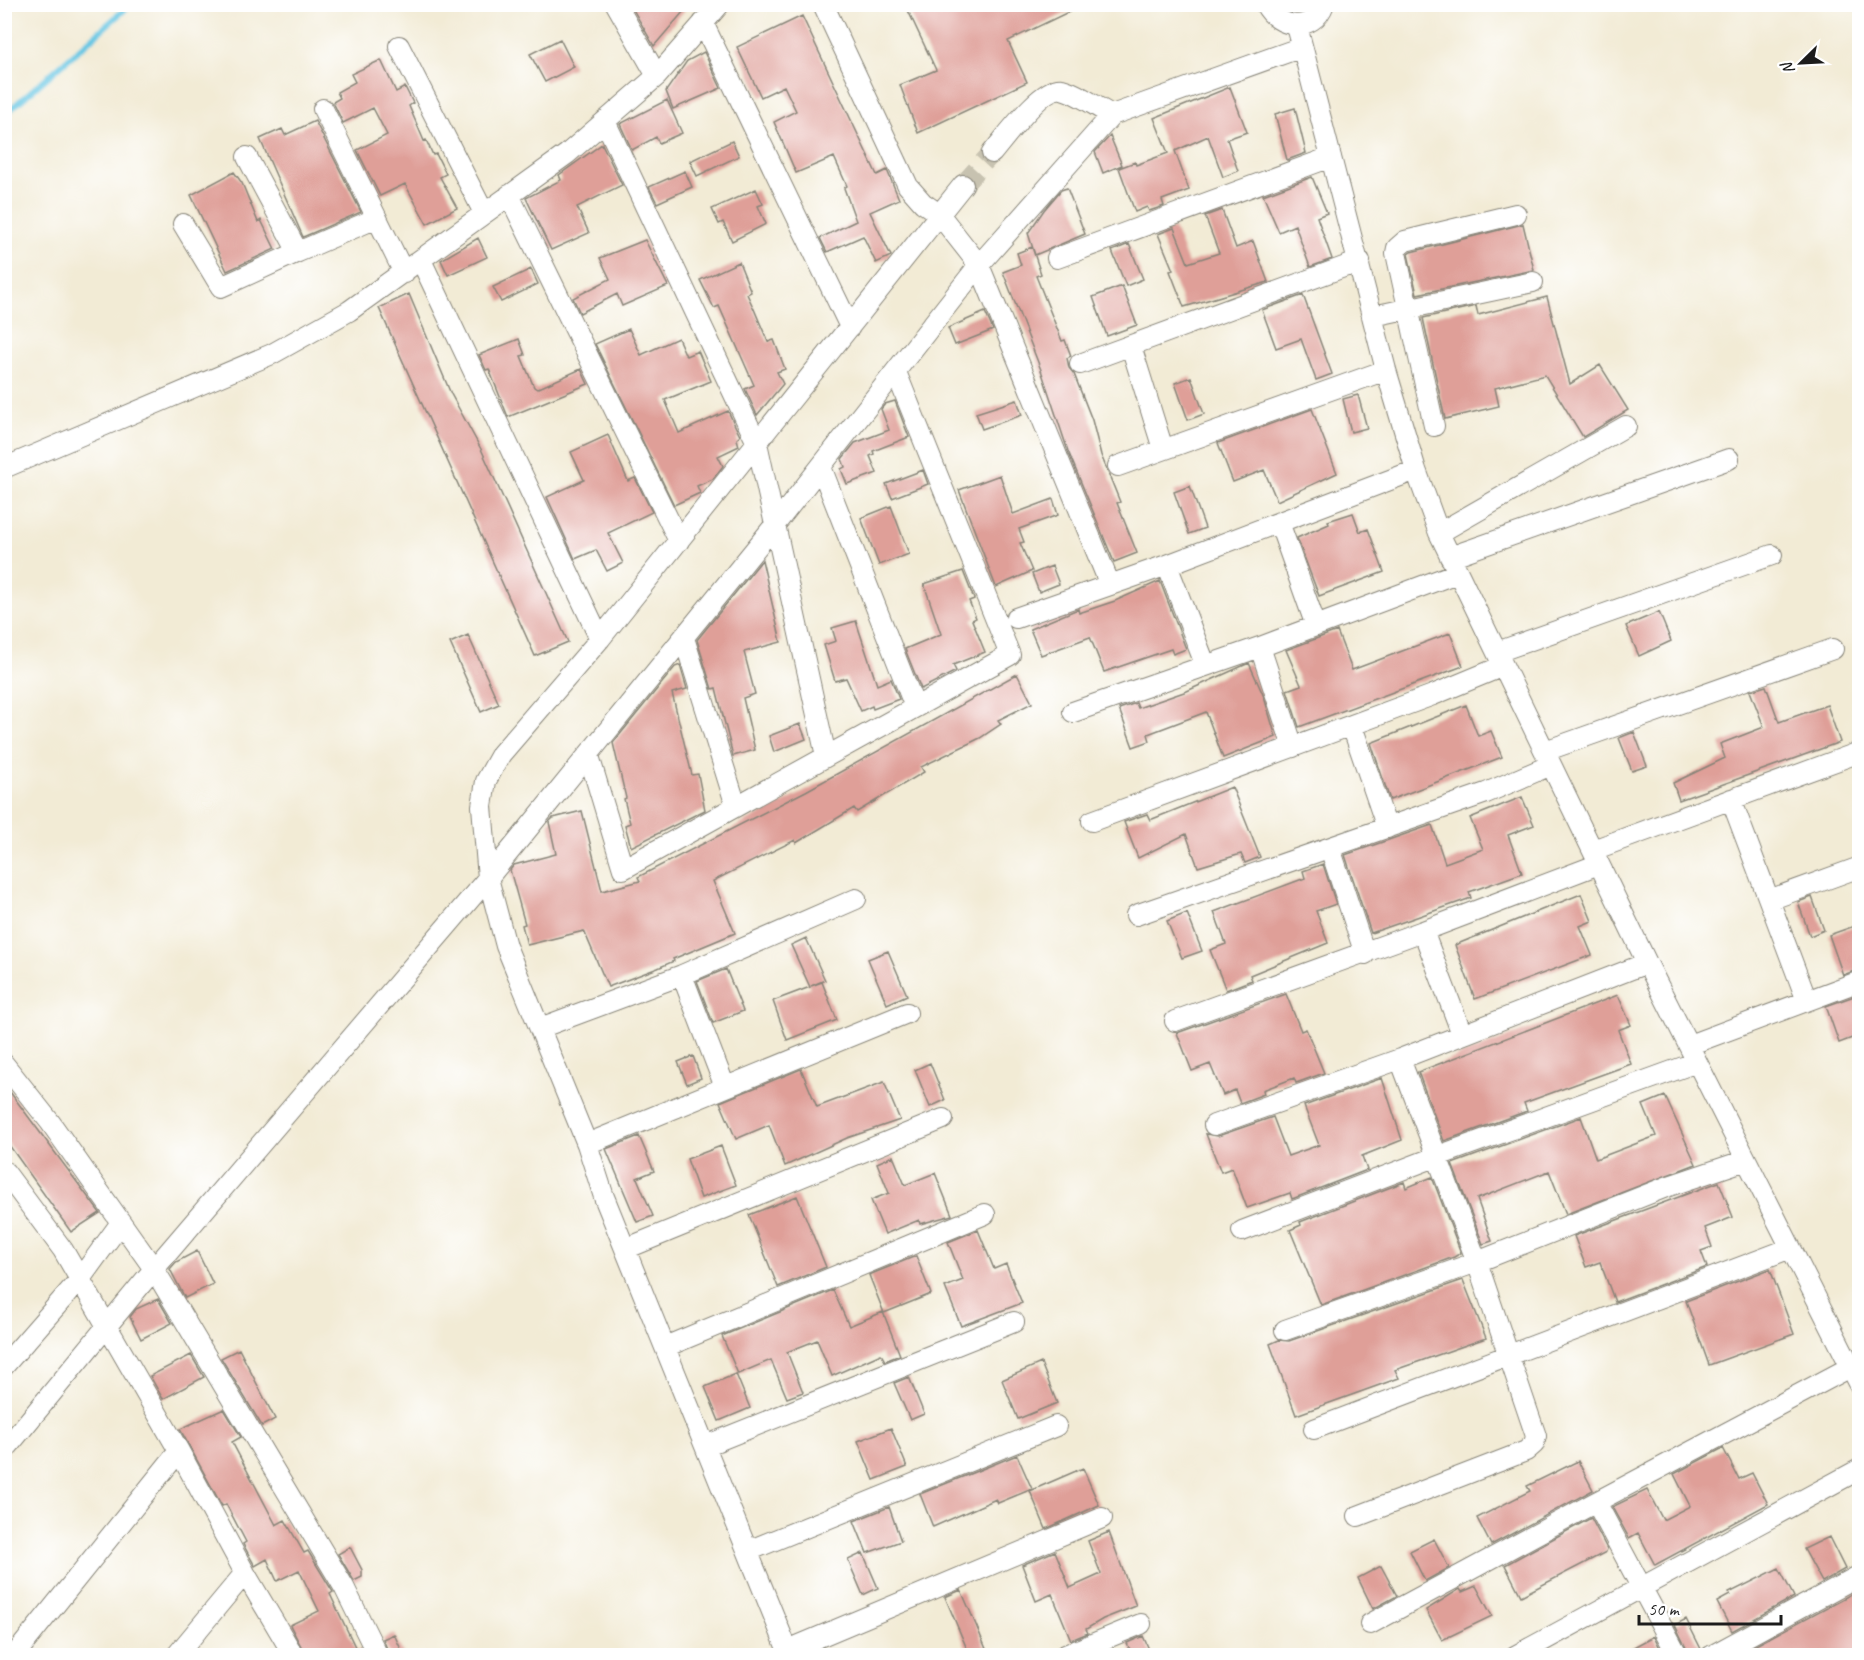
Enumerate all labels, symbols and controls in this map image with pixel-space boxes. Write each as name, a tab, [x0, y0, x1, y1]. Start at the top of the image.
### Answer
north arrow	[1771, 33, 1831, 93]
text: N	[1776, 57, 1799, 77]
scale bar	[1639, 1588, 1782, 1626]
text: 50 m	[1648, 1598, 1681, 1620]

